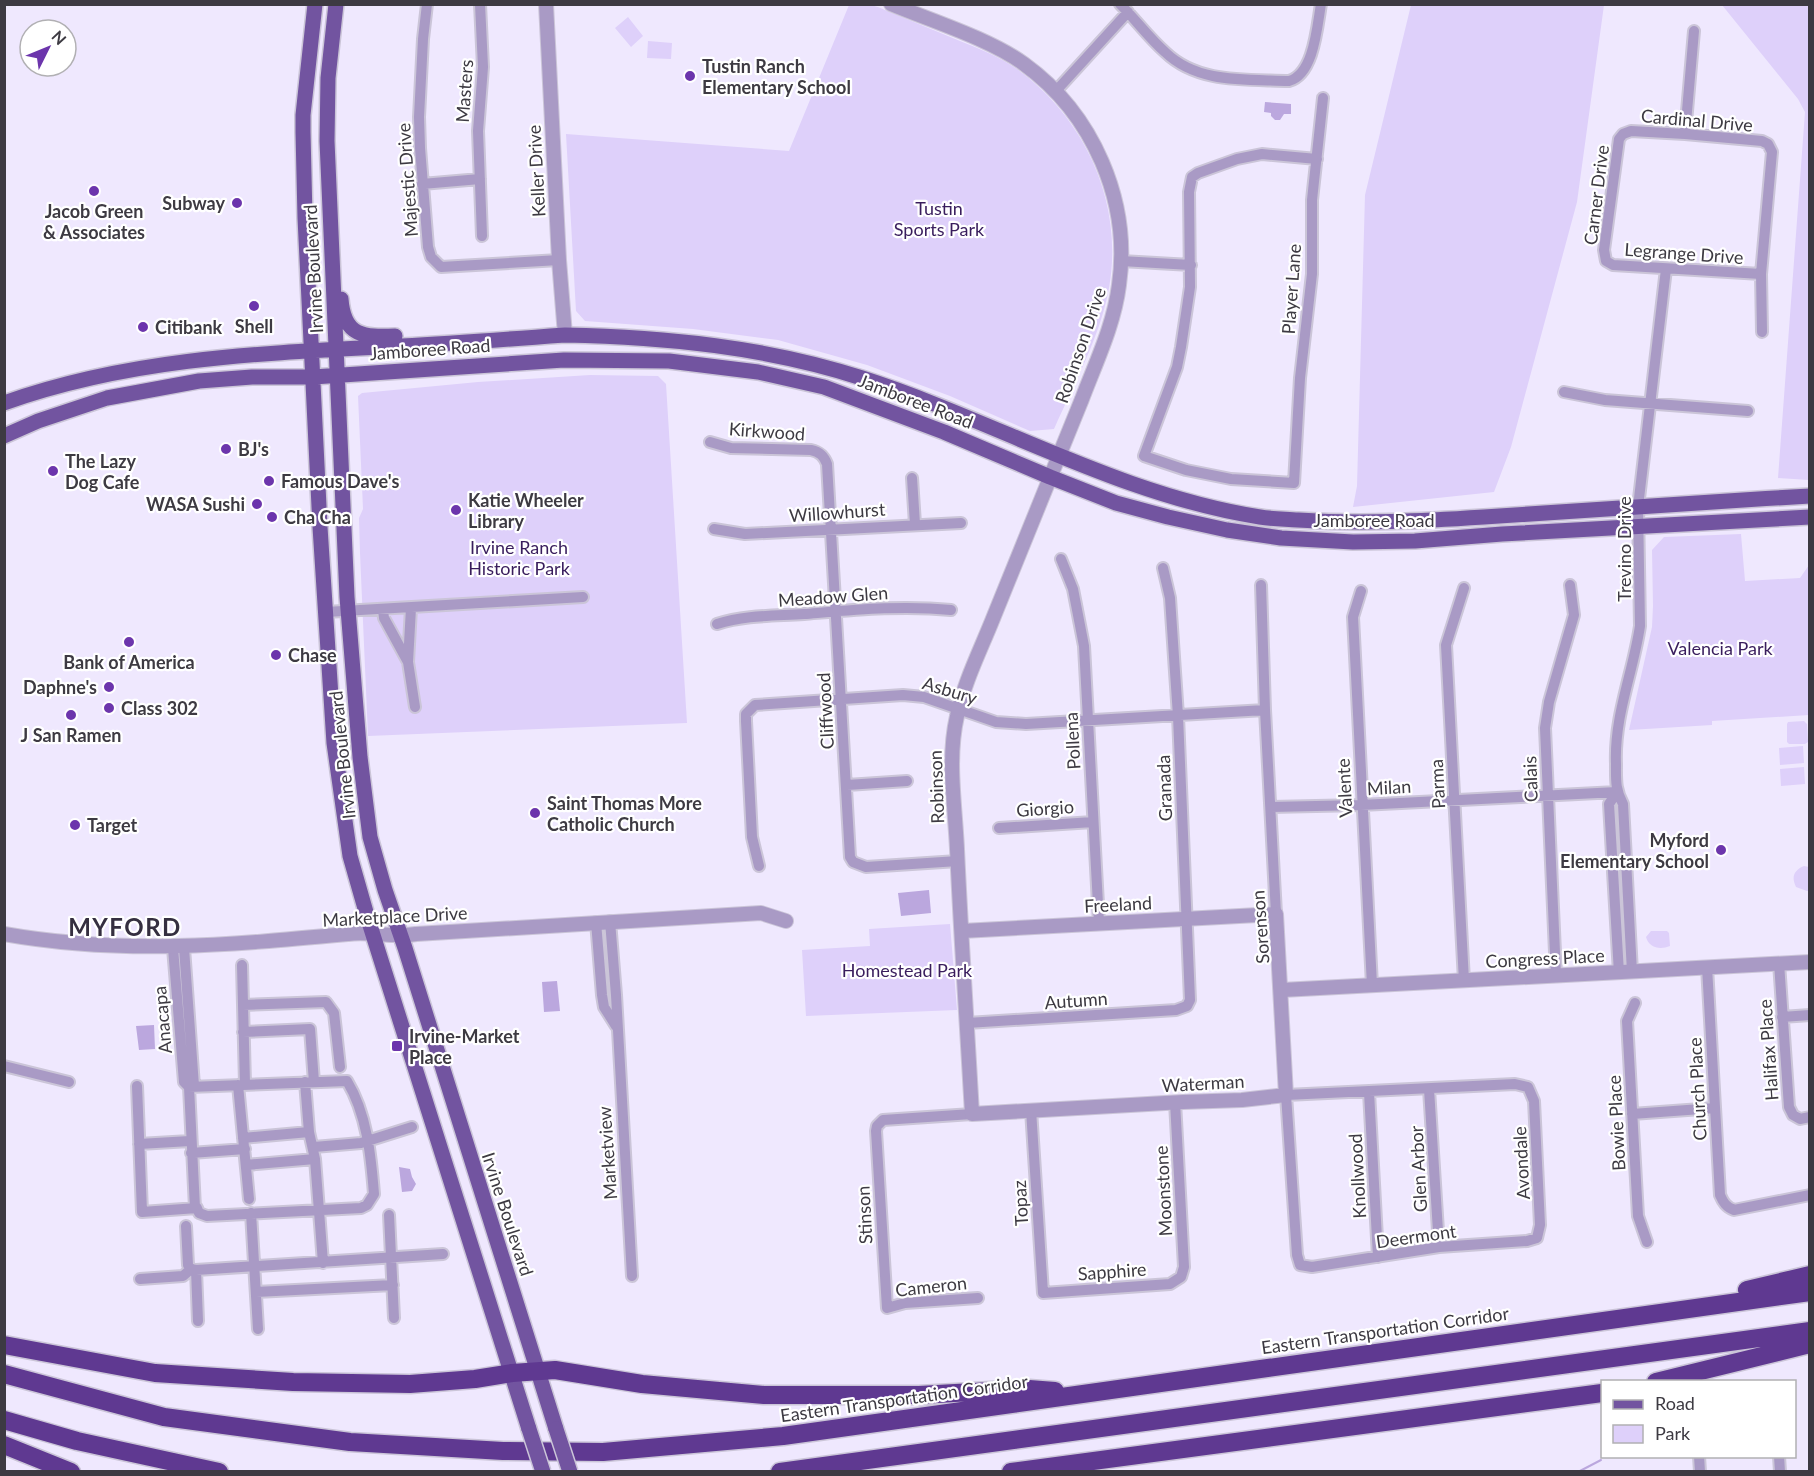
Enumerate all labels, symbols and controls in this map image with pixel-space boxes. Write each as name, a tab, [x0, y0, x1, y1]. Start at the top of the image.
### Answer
north arrow	[18, 18, 78, 78]
text: N	[48, 26, 70, 48]
place label: Tustin Ranch Elementary School	[702, 55, 851, 98]
street label: Masters	[451, 58, 477, 123]
marker: Tustin Ranch Elementary School	[683, 69, 697, 83]
street label: Cardinal Drive	[1640, 104, 1754, 136]
street label: Majestic Drive	[392, 122, 422, 238]
street label: Keller Drive	[523, 124, 549, 218]
street label: Carner Drive	[1579, 144, 1613, 246]
marker: Jacob Green & Associates	[87, 184, 101, 198]
place label: Subway	[162, 192, 225, 214]
marker: Subway	[230, 196, 244, 210]
park label: Tustin Sports Park	[894, 197, 985, 240]
place label: Jacob Green & Associates	[43, 200, 145, 243]
street label: Irvine Boulevard	[299, 204, 327, 334]
street label: Legrange Drive	[1624, 238, 1744, 268]
street label: Player Lane	[1277, 243, 1305, 335]
street label: Robinson Drive	[1050, 284, 1110, 406]
marker: Shell	[247, 299, 261, 313]
place label: Shell	[235, 315, 273, 337]
place label: Citibank	[155, 316, 223, 338]
marker: Citibank	[136, 320, 150, 334]
street label: Jamboree Road	[369, 334, 491, 364]
street label: Jamboree Road	[856, 369, 976, 433]
street label: Kirkwood	[728, 417, 806, 445]
place label: BJ's	[238, 438, 269, 460]
marker: BJ's	[219, 442, 233, 456]
place label: The Lazy Dog Cafe	[65, 450, 140, 493]
marker: The Lazy Dog Cafe	[46, 464, 60, 478]
place label: Famous Dave's	[281, 470, 399, 492]
marker: Famous Dave's	[262, 474, 276, 488]
place label: Katie Wheeler Library	[468, 489, 584, 532]
place label: WASA Sushi	[146, 493, 245, 515]
street label: Trevino Drive	[1613, 496, 1635, 602]
marker: WASA Sushi	[250, 497, 264, 511]
street label: Willowhurst	[788, 498, 886, 526]
marker: Katie Wheeler Library	[449, 503, 463, 517]
place label: Cha Cha	[284, 506, 351, 528]
street label: Jamboree Road	[1313, 509, 1435, 531]
marker: Cha Cha	[265, 510, 279, 524]
park label: Irvine Ranch Historic Park	[468, 536, 571, 579]
street label: Meadow Glen	[777, 581, 889, 611]
marker: Bank of America	[122, 635, 136, 649]
park label: Valencia Park	[1667, 637, 1773, 659]
place label: Chase	[288, 644, 337, 666]
marker: Chase	[269, 648, 283, 662]
place label: Bank of America	[63, 651, 195, 673]
street label: Asbury	[920, 671, 981, 709]
street label: Cliffwood	[812, 672, 838, 750]
place label: Daphne's	[23, 676, 97, 698]
marker: Daphne's	[102, 680, 116, 694]
street label: Irvine Boulevard	[324, 690, 360, 820]
place label: Class 302	[121, 697, 198, 719]
marker: Class 302	[102, 701, 116, 715]
marker: J San Ramen	[64, 708, 78, 722]
street label: Pollena	[1060, 712, 1084, 770]
place label: J San Ramen	[21, 724, 121, 746]
street label: Robinson	[924, 750, 948, 824]
street label: Granada	[1152, 754, 1176, 822]
street label: Calais	[1518, 755, 1542, 803]
street label: Valente	[1331, 758, 1357, 818]
street label: Parma	[1425, 759, 1449, 809]
street label: Milan	[1366, 775, 1412, 799]
place label: Saint Thomas More Catholic Church	[547, 792, 702, 835]
street label: Giorgio	[1015, 795, 1075, 821]
marker: Saint Thomas More Catholic Church	[528, 806, 542, 820]
place label: Target	[87, 814, 137, 836]
marker: Target	[68, 818, 82, 832]
place label: Myford Elementary School	[1560, 829, 1709, 872]
marker: Myford Elementary School	[1714, 843, 1728, 857]
street label: Sorenson	[1246, 889, 1274, 965]
street label: Freeland	[1084, 891, 1152, 917]
street label: Marketplace Drive	[322, 901, 468, 931]
district label: MYFORD	[68, 912, 182, 941]
street label: Congress Place	[1485, 944, 1605, 972]
park label: Homestead Park	[842, 959, 973, 981]
street label: Anacapa	[148, 985, 176, 1055]
street label: Autumn	[1044, 987, 1108, 1013]
street label: Halifax Place	[1753, 999, 1783, 1101]
place label: Irvine-Market Place	[409, 1025, 520, 1068]
street label: Church Place	[1683, 1037, 1711, 1141]
marker: Irvine-Market Place	[390, 1039, 404, 1053]
street label: Waterman	[1161, 1070, 1245, 1096]
street label: Bowie Place	[1603, 1074, 1629, 1172]
street label: Marketview	[593, 1106, 621, 1200]
street label: Glen Arbor	[1405, 1125, 1431, 1213]
street label: Avondale	[1508, 1126, 1534, 1200]
street label: Knollwood	[1344, 1133, 1370, 1219]
street label: Moonstone	[1150, 1145, 1176, 1237]
street label: Irvine Boulevard	[478, 1149, 538, 1279]
street label: Topaz	[1008, 1180, 1032, 1226]
street label: Stinson	[851, 1185, 877, 1245]
street label: Deermont	[1375, 1219, 1458, 1252]
street label: Sapphire	[1077, 1258, 1147, 1284]
street label: Cameron	[894, 1271, 968, 1301]
street label: Eastern Transportation Corridor	[1260, 1302, 1511, 1358]
street label: Eastern Transportation Corridor	[779, 1370, 1030, 1426]
legend	[1601, 1380, 1796, 1458]
text: Road	[1655, 1392, 1695, 1414]
text: Park	[1655, 1422, 1691, 1444]

